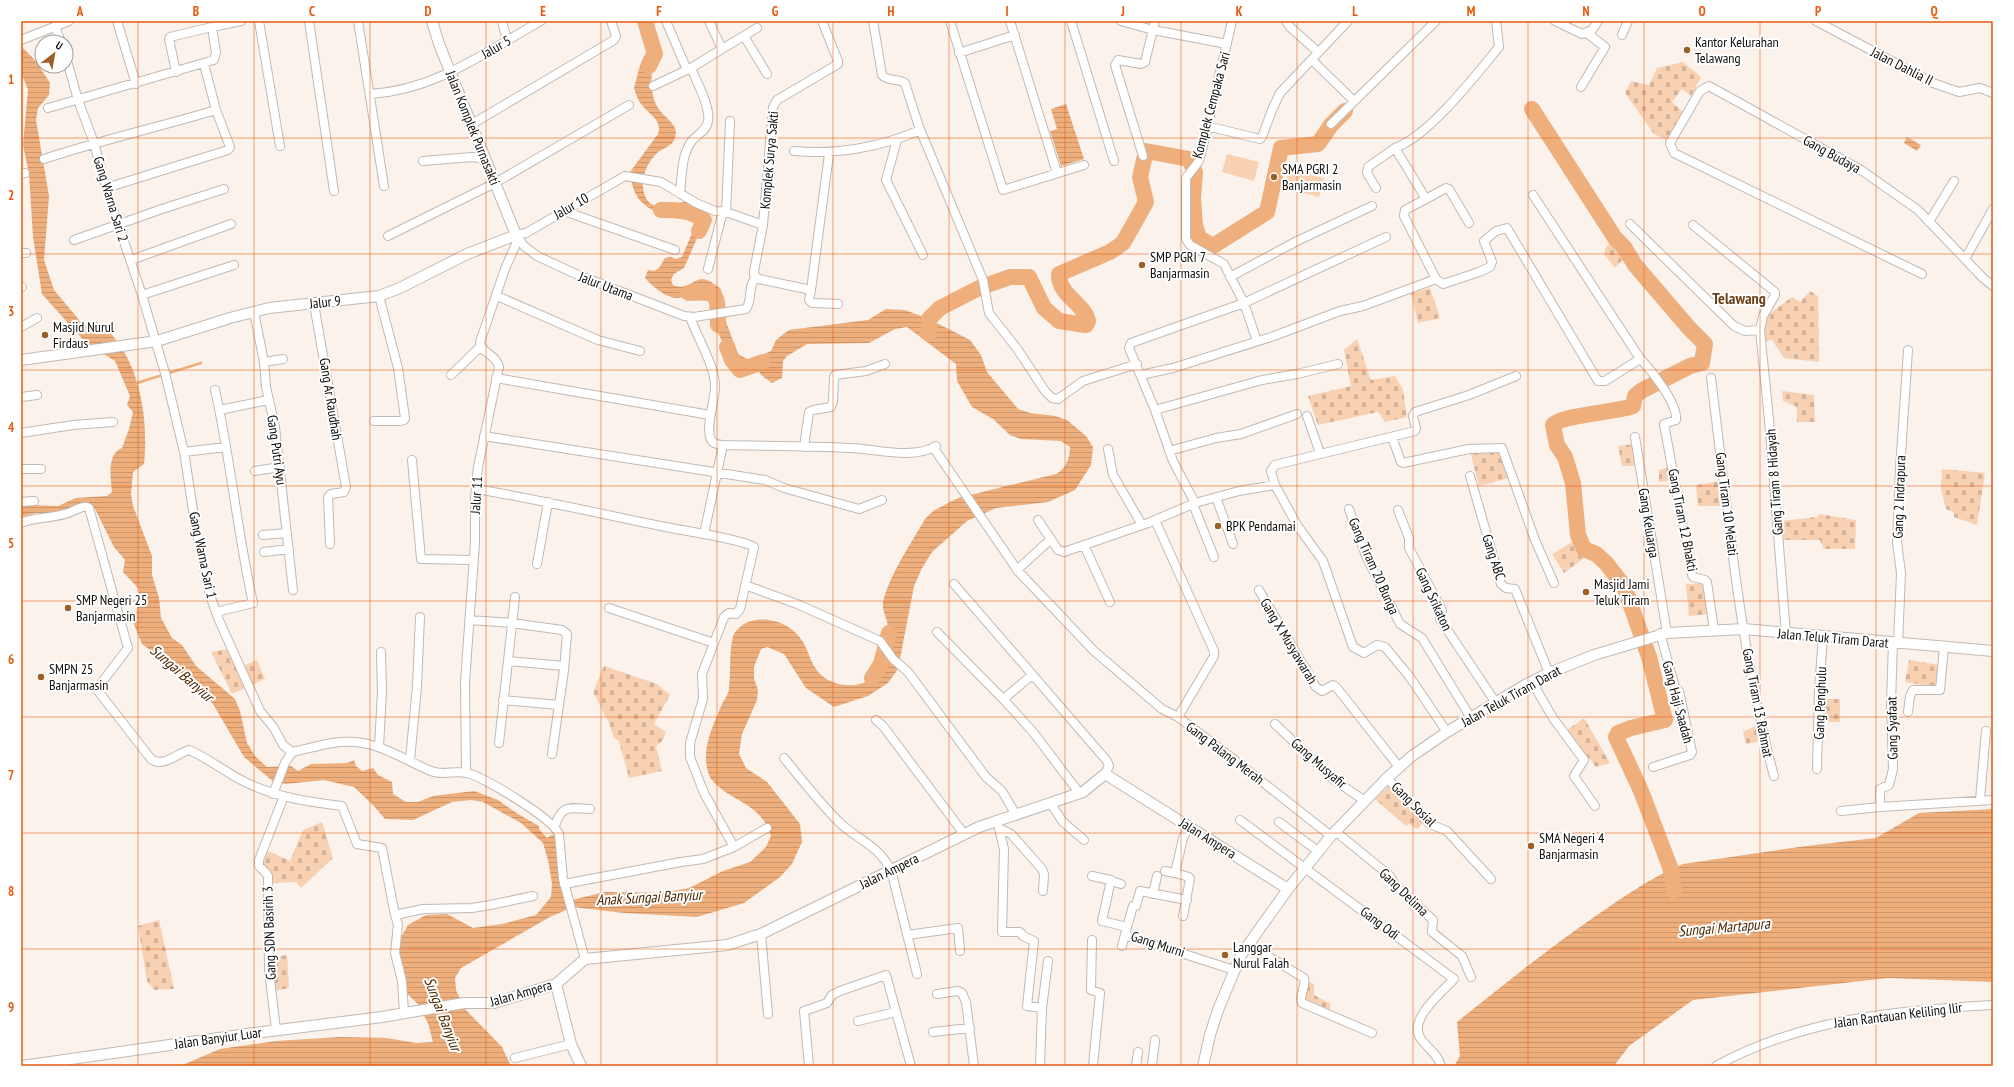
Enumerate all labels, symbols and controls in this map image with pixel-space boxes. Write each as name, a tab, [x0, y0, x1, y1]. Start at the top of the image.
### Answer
text: A	[76, 3, 84, 20]
text: B	[193, 3, 199, 20]
text: C	[309, 3, 315, 20]
text: D	[425, 3, 432, 20]
text: E	[540, 3, 546, 20]
text: F	[656, 3, 662, 20]
text: G	[772, 3, 779, 20]
text: H	[888, 3, 895, 20]
text: I	[1005, 3, 1009, 20]
text: J	[1120, 3, 1125, 20]
text: K	[1236, 3, 1243, 20]
text: L	[1352, 3, 1358, 20]
text: M	[1467, 3, 1476, 20]
text: N	[1582, 3, 1590, 20]
text: O	[1698, 3, 1706, 20]
text: P	[1815, 3, 1821, 20]
text: Q	[1930, 3, 1938, 20]
street label: Jalur 5	[477, 31, 514, 63]
place label: Kantor Kelurahan Telawang	[1695, 33, 1779, 67]
north arrow	[34, 34, 74, 74]
text: U	[53, 38, 65, 53]
street label: Jalan Dahlia II	[1867, 42, 1936, 89]
marker: Kantor Kelurahan Telawang	[1682, 45, 1692, 55]
street label: Komplek Cempaka Sari	[1188, 50, 1234, 160]
street label: Jalan Komplek Purnasakti	[441, 67, 504, 188]
text: 1	[8, 71, 14, 88]
street label: Komplek Surya Sakti	[756, 110, 782, 210]
street label: Gang Budaya	[1800, 131, 1864, 177]
street label: Gang Warna Sari 2	[89, 154, 133, 244]
place label: SMA PGRI 2 Banjarmasin	[1282, 160, 1341, 194]
marker: SMA PGRI 2 Banjarmasin	[1269, 172, 1279, 182]
text: 2	[8, 187, 14, 204]
street label: Jalur 10	[549, 189, 592, 224]
place label: SMP PGRI 7 Banjarmasin	[1150, 248, 1209, 282]
marker: SMP PGRI 7 Banjarmasin	[1137, 260, 1147, 270]
street label: Jalur Utama	[575, 267, 636, 305]
district label: Telawang	[1712, 288, 1766, 308]
street label: Jalur 9	[307, 291, 342, 313]
text: 3	[8, 303, 14, 320]
place label: Masjid Nurul Firdaus	[53, 318, 115, 352]
marker: Masjid Nurul Firdaus	[40, 330, 50, 340]
street label: Gang Ar Raudhah	[316, 357, 346, 441]
street label: Gang Putri Ayu	[263, 414, 291, 486]
text: 4	[8, 419, 15, 436]
street label: Gang Tiram 8 Hidayah	[1761, 428, 1787, 536]
street label: Gang Tiram 10 Melati	[1712, 451, 1742, 557]
street label: Gang 2 Indrapura	[1889, 455, 1909, 539]
street label: Gang Tiram 12 Bhakti	[1664, 467, 1702, 573]
street label: Jalur 11	[466, 476, 486, 515]
street label: Gang Keluarga	[1635, 487, 1663, 559]
street label: Gang Warna Sari 1	[185, 510, 221, 600]
street label: Gang Tiram 20 Bunga	[1345, 515, 1403, 617]
place label: BPK Pendamai	[1226, 517, 1296, 535]
marker: BPK Pendamai	[1213, 521, 1223, 531]
street label: Gang ABC	[1478, 532, 1510, 583]
text: 5	[8, 535, 14, 552]
street label: Gang Srikaton	[1412, 565, 1456, 633]
place label: Masjid Jami Teluk Tiram	[1594, 575, 1649, 609]
marker: Masjid Jami Teluk Tiram	[1581, 587, 1591, 597]
place label: SMP Negeri 25 Banjarmasin	[76, 591, 147, 625]
street label: Gang X Musyawarah	[1256, 595, 1322, 687]
marker: SMP Negeri 25 Banjarmasin	[63, 603, 73, 613]
street label: Jalan Teluk Tiram Darat	[1776, 624, 1889, 652]
water label: Sungai Banyiur	[146, 640, 219, 707]
street label: Gang Tiram 13 Rahmat	[1739, 647, 1777, 759]
text: 6	[8, 651, 14, 668]
street label: Gang Haji Saadah	[1658, 659, 1698, 745]
place label: SMPN 25 Banjarmasin	[49, 660, 108, 694]
street label: Jalan Teluk Tiram Darat	[1457, 661, 1564, 731]
street label: Gang Penghulu	[1810, 666, 1830, 740]
marker: SMPN 25 Banjarmasin	[36, 672, 46, 682]
street label: Gang Syafaat	[1882, 696, 1902, 760]
street label: Gang Palang Merah	[1182, 718, 1268, 788]
street label: Gang Musyafir	[1287, 734, 1351, 792]
text: 7	[8, 767, 14, 784]
street label: Gang Sosial	[1388, 778, 1441, 831]
street label: Jalan Ampera	[1175, 813, 1240, 862]
place label: SMA Negeri 4 Banjarmasin	[1539, 829, 1605, 863]
marker: SMA Negeri 4 Banjarmasin	[1526, 841, 1536, 851]
street label: Jalan Ampera	[856, 849, 922, 893]
street label: Gang Delima	[1376, 864, 1432, 920]
text: 8	[8, 883, 14, 900]
water label: Anak Sungai Banyiur	[596, 885, 704, 909]
street label: Gang SDN Basirih 3	[258, 886, 280, 980]
street label: Gang Odi	[1357, 902, 1403, 944]
water label: Sungai Martapura	[1677, 913, 1772, 940]
street label: Gang Murni	[1129, 927, 1187, 961]
place label: Langgar Nurul Falah	[1233, 938, 1289, 972]
marker: Langgar Nurul Falah	[1220, 950, 1230, 960]
water label: Sungai Banyiur	[420, 974, 466, 1055]
street label: Jalan Ampera	[487, 976, 554, 1011]
street label: Jalan Rantauan Keliling Ilir	[1832, 998, 1963, 1032]
text: 9	[8, 999, 14, 1016]
street label: Jalan Banyiur Luar	[172, 1023, 263, 1053]

